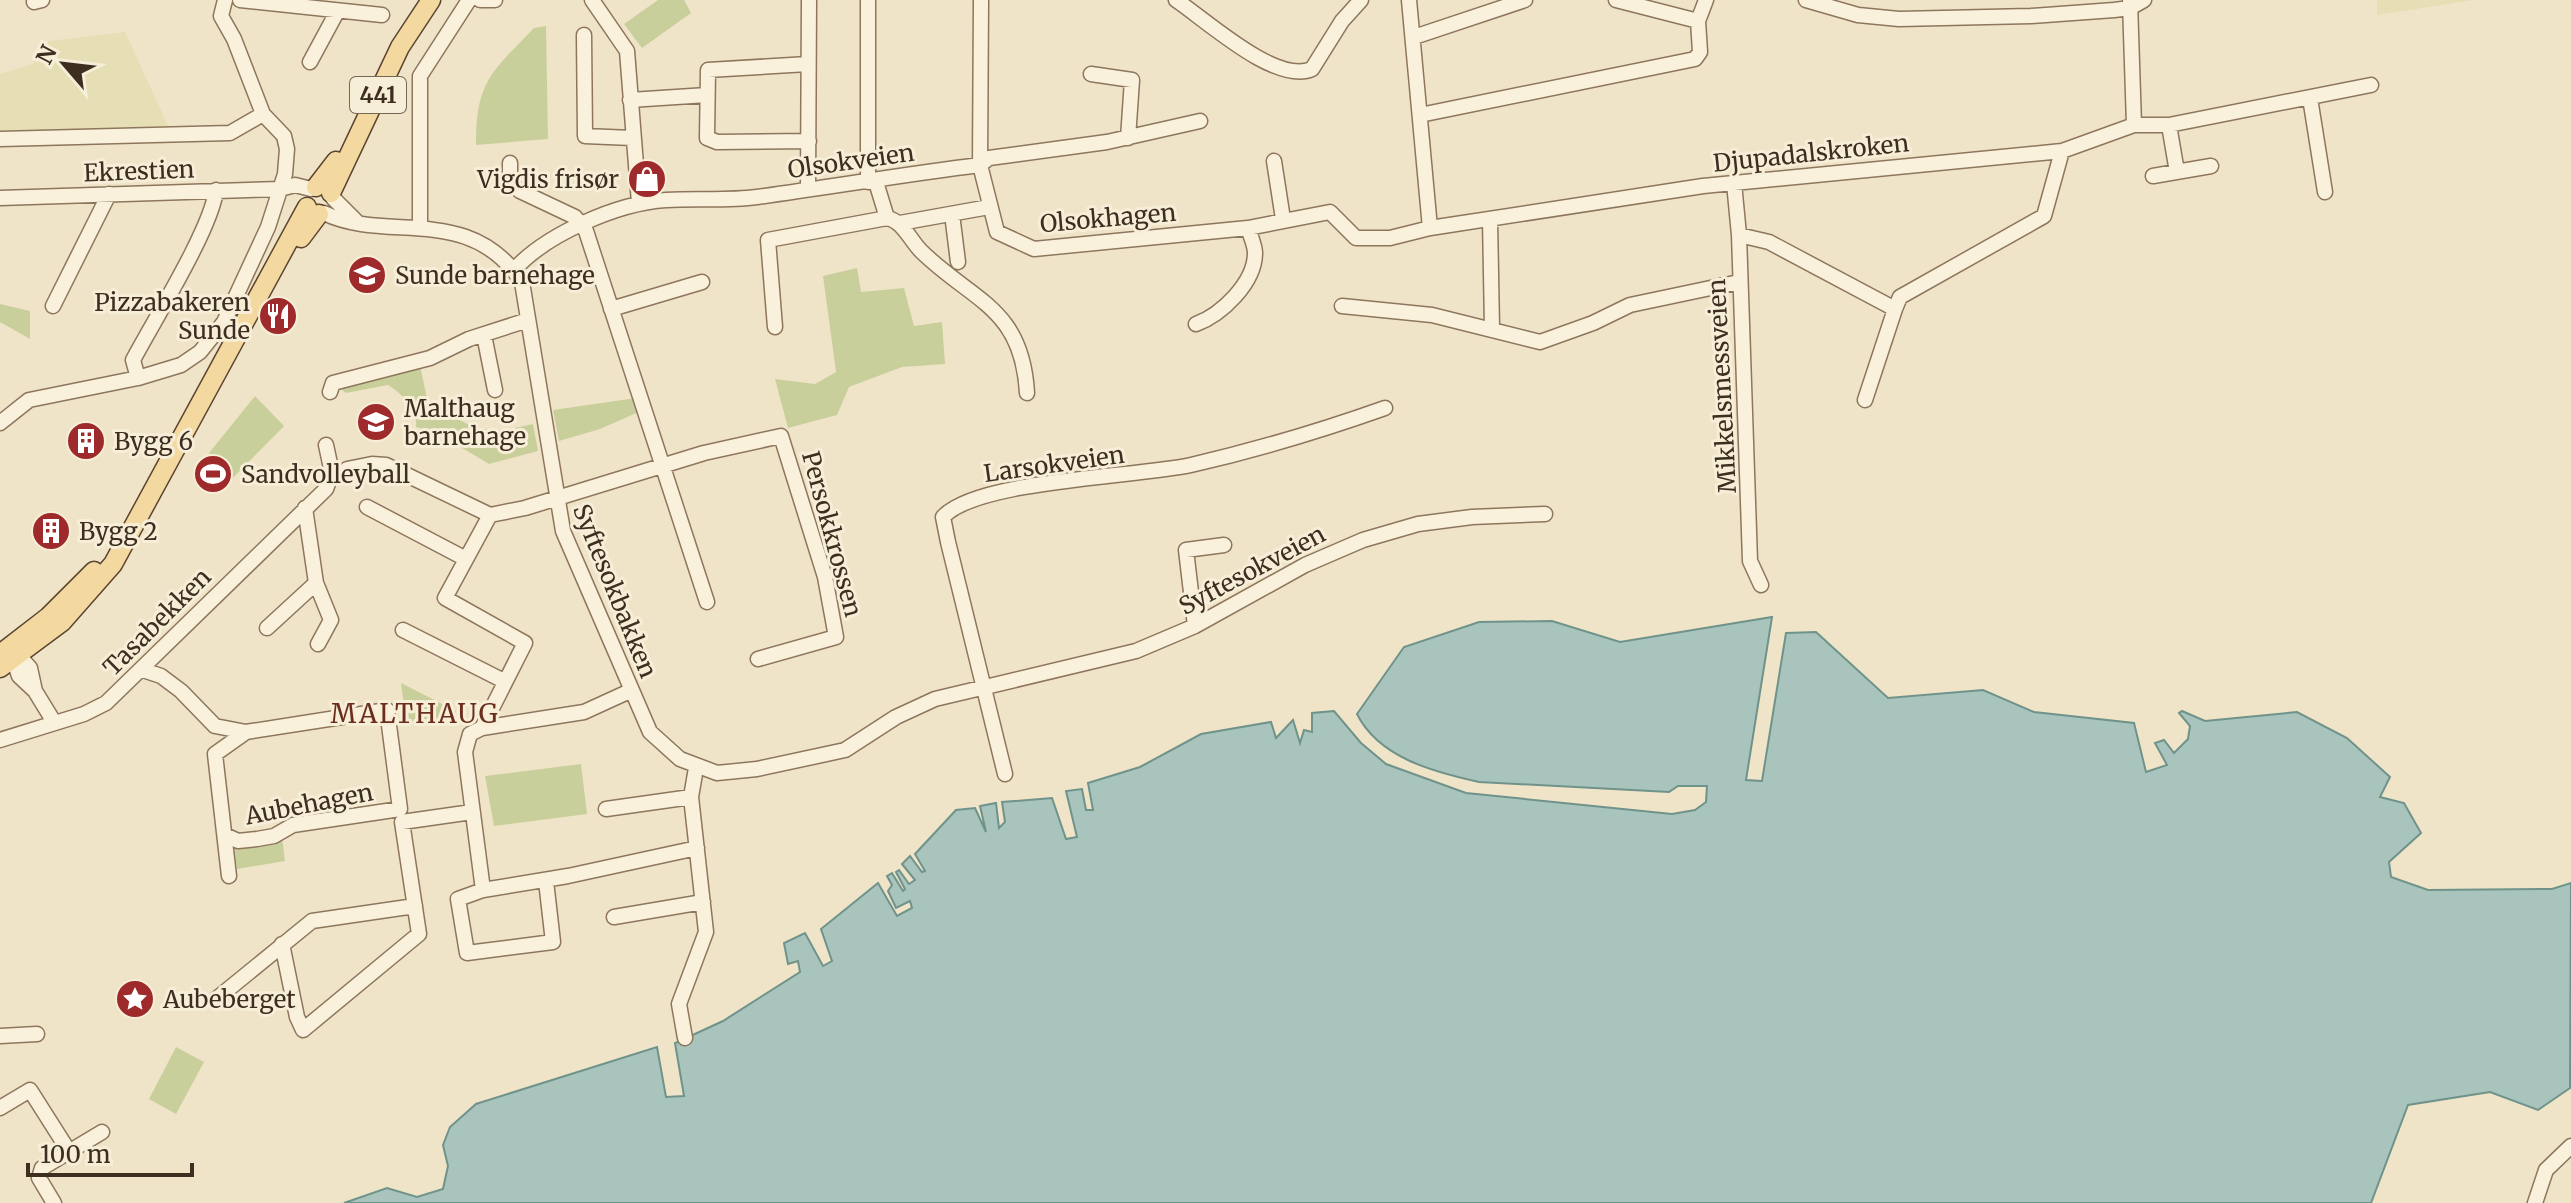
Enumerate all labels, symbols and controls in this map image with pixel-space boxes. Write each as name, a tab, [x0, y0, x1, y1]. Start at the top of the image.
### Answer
north arrow	[24, 24, 104, 104]
text: N	[30, 40, 63, 69]
road number: 441	[350, 77, 406, 113]
street label: Djupadalskroken	[1711, 127, 1911, 179]
street label: Olsokveien	[786, 137, 916, 185]
street label: Ekrestien	[83, 154, 195, 188]
shop icon: Vigdis frisør	[626, 158, 668, 200]
place label: Vigdis frisør	[476, 164, 619, 195]
street label: Olsokhagen	[1039, 197, 1177, 239]
school or university icon: Sunde barnehage	[346, 254, 388, 296]
place label: Sunde barnehage	[395, 260, 595, 291]
street label: Mikkelsmessveien	[1701, 278, 1743, 494]
place label: Pizzabakeren Sunde	[94, 287, 250, 346]
restaurant icon: Pizzabakeren Sunde	[257, 295, 299, 337]
place label: Malthaug barnehage	[403, 393, 526, 452]
school or university icon: Malthaug barnehage	[355, 401, 397, 443]
building icon: Bygg 6	[65, 420, 107, 462]
place label: Bygg 6	[114, 426, 193, 457]
street label: Larsokveien	[982, 439, 1126, 489]
street label: Persokkrossen	[795, 448, 869, 620]
sports icon: Sandvolleyball	[192, 453, 234, 495]
place label: Sandvolleyball	[241, 459, 410, 490]
street label: Syftesokbakken	[566, 500, 664, 683]
building icon: Bygg 2	[30, 510, 72, 552]
place label: Bygg 2	[79, 516, 158, 547]
street label: Syftesokveien	[1173, 518, 1331, 622]
street label: Tasabekken	[97, 562, 217, 682]
district label: MALTHAUG	[330, 697, 500, 730]
street label: Aubehagen	[241, 776, 376, 832]
place icon: Aubeberget	[114, 978, 156, 1020]
place label: Aubeberget	[162, 984, 296, 1015]
scale bar	[28, 1127, 192, 1177]
text: 100 m	[40, 1139, 111, 1170]

